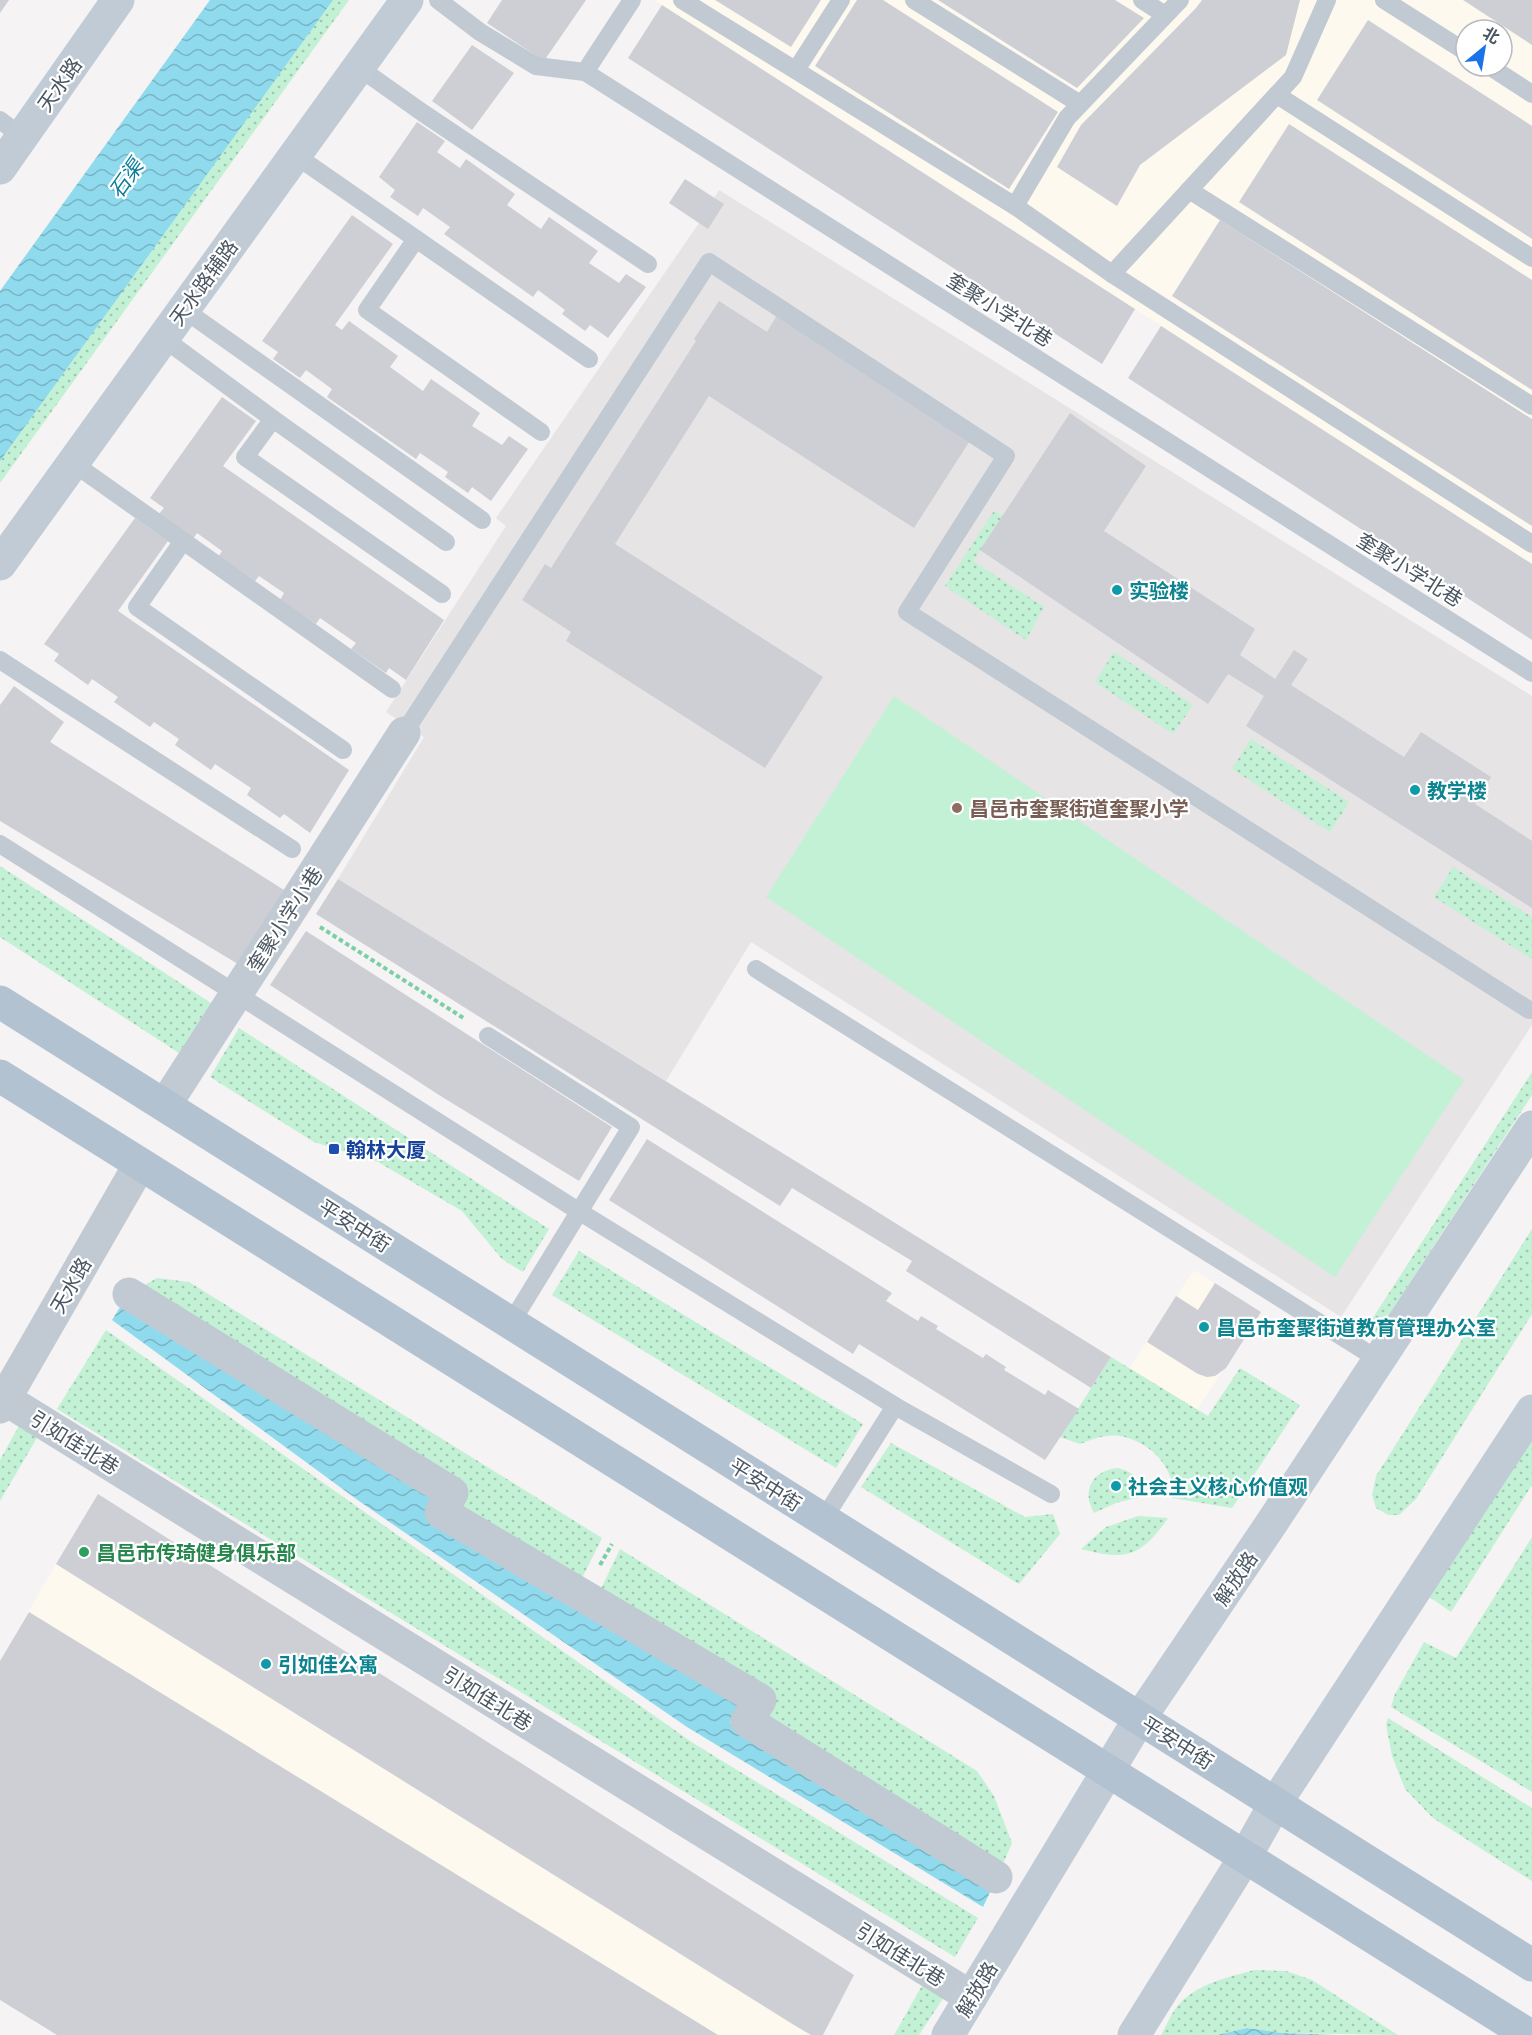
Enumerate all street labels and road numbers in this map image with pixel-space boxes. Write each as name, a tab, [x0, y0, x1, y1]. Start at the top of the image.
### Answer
street label: 天水路	[32, 53, 86, 115]
street label: 天水路辅路	[164, 234, 242, 330]
street label: 奎聚小学北巷	[943, 267, 1057, 351]
street label: 奎聚小学北巷	[1353, 527, 1467, 611]
street label: 奎聚小学小巷	[241, 862, 327, 976]
street label: 平安中街	[315, 1194, 395, 1256]
street label: 天水路	[45, 1253, 95, 1317]
street label: 引如佳北巷	[26, 1405, 124, 1479]
street label: 平安中街	[726, 1453, 806, 1515]
street label: 解放路	[1208, 1546, 1262, 1610]
street label: 引如佳北巷	[439, 1661, 537, 1735]
street label: 平安中街	[1138, 1711, 1218, 1773]
street label: 引如佳北巷	[852, 1917, 950, 1991]
street label: 解放路	[950, 1957, 1002, 2021]

